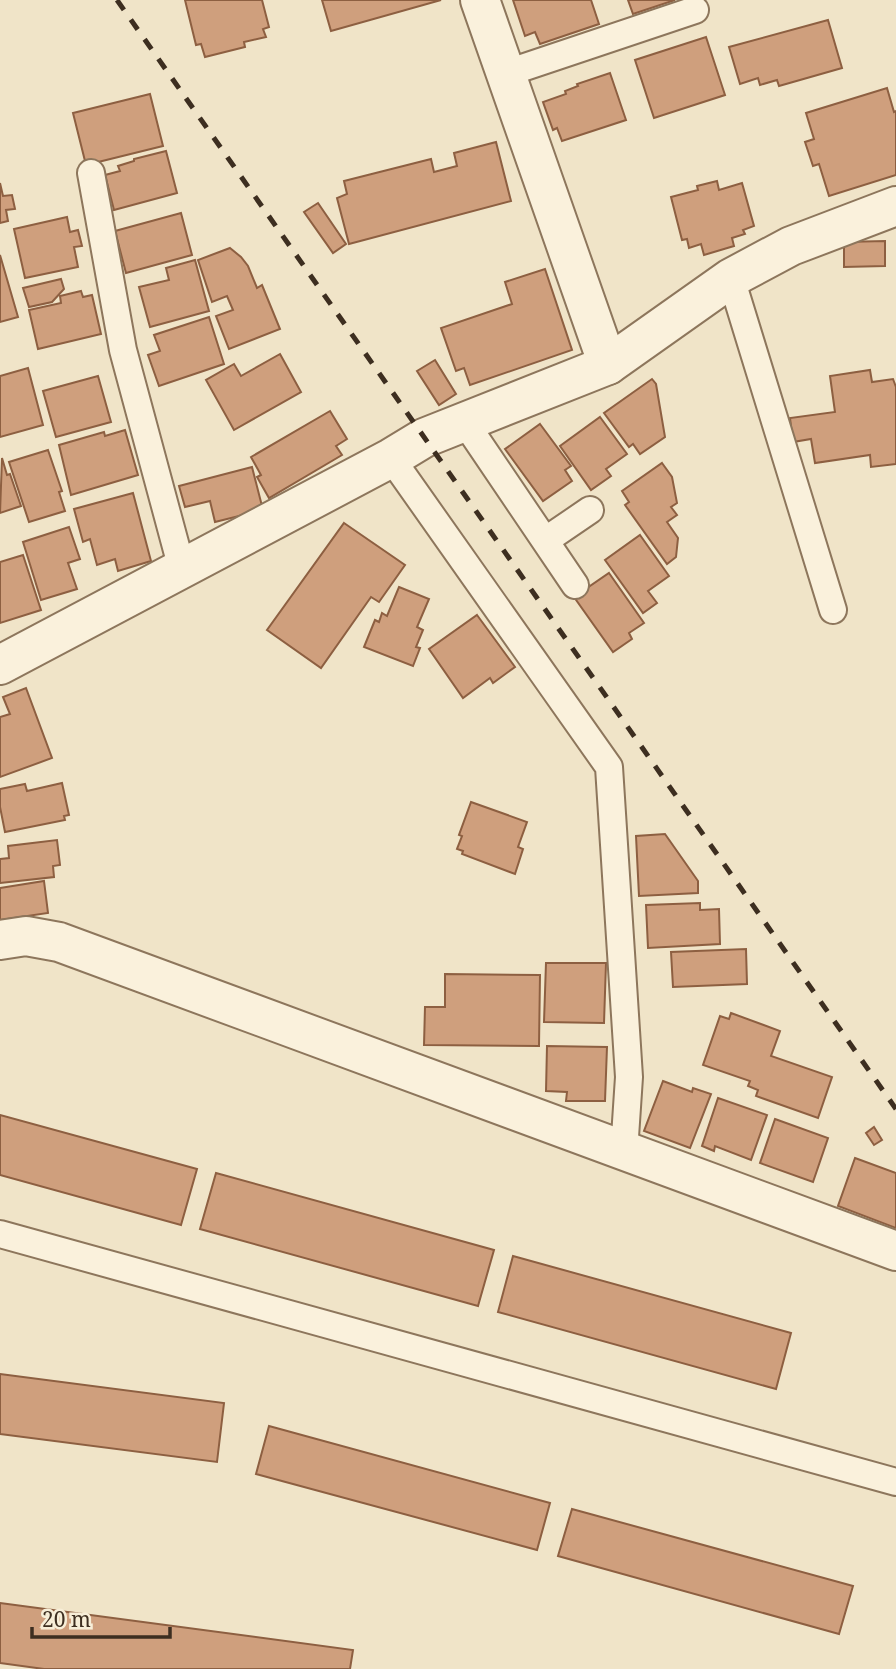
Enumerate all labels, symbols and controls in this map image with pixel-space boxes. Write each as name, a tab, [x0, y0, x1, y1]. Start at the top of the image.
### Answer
scale bar	[32, 1596, 170, 1640]
text: 20 m	[42, 1605, 91, 1633]

